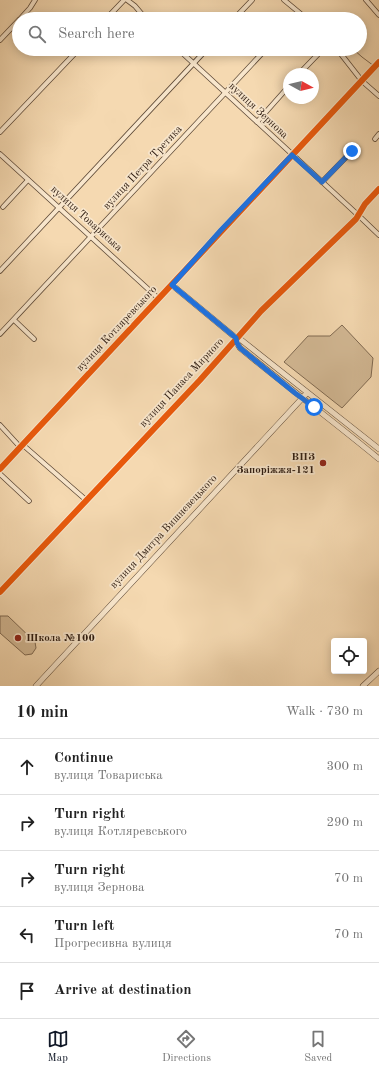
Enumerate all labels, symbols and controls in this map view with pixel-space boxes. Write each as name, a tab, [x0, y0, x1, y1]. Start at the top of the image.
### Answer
search box	[12, 12, 367, 56]
icon: search	[26, 23, 48, 45]
text: Search here	[58, 27, 135, 42]
north arrow	[283, 68, 319, 104]
street label: вулиця Зернова	[226, 81, 290, 142]
street label: вулиця Петра Третяка	[101, 123, 185, 212]
route end	[343, 142, 361, 160]
street label: вулиця Товариська	[48, 184, 124, 254]
street label: вулиця Котляревського	[75, 284, 159, 374]
street label: вулиця Панаса Мирного	[138, 336, 226, 430]
route start	[305, 398, 323, 416]
place label: ВПЗ Запоріжжя-121	[236, 452, 315, 476]
marker: ВПЗ Запоріжжя-121	[318, 458, 328, 468]
street label: вулиця Дмитра Вишневецького	[108, 473, 220, 591]
marker: Школа №100	[13, 633, 23, 643]
place label: Школа №100	[26, 633, 95, 644]
map controls	[331, 638, 367, 674]
button: locate	[331, 638, 367, 674]
text: 10 min	[16, 704, 69, 721]
text: Walk · 730 m	[286, 705, 363, 718]
text: Continue	[54, 751, 113, 766]
icon: ahead	[16, 756, 38, 778]
text: 300 m	[326, 760, 363, 773]
text: вулиця Товариська	[54, 769, 163, 782]
text: Turn right	[54, 807, 125, 822]
icon: right	[16, 812, 38, 834]
text: 290 m	[326, 816, 363, 829]
text: вулиця Котляревського	[54, 825, 187, 838]
text: Turn right	[54, 863, 125, 878]
icon: right	[16, 868, 38, 890]
text: 70 m	[334, 872, 363, 885]
text: вулиця Зернова	[54, 881, 145, 894]
text: Turn left	[54, 919, 114, 934]
icon: left	[16, 924, 38, 946]
text: 70 m	[334, 928, 363, 941]
text: Прогресивна вулиця	[54, 937, 172, 950]
icon: arrive	[16, 980, 38, 1002]
text: Arrive at destination	[54, 983, 192, 998]
tab: Map	[47, 1028, 69, 1066]
tab: Directions	[162, 1028, 211, 1066]
tab: Saved	[304, 1028, 332, 1066]

